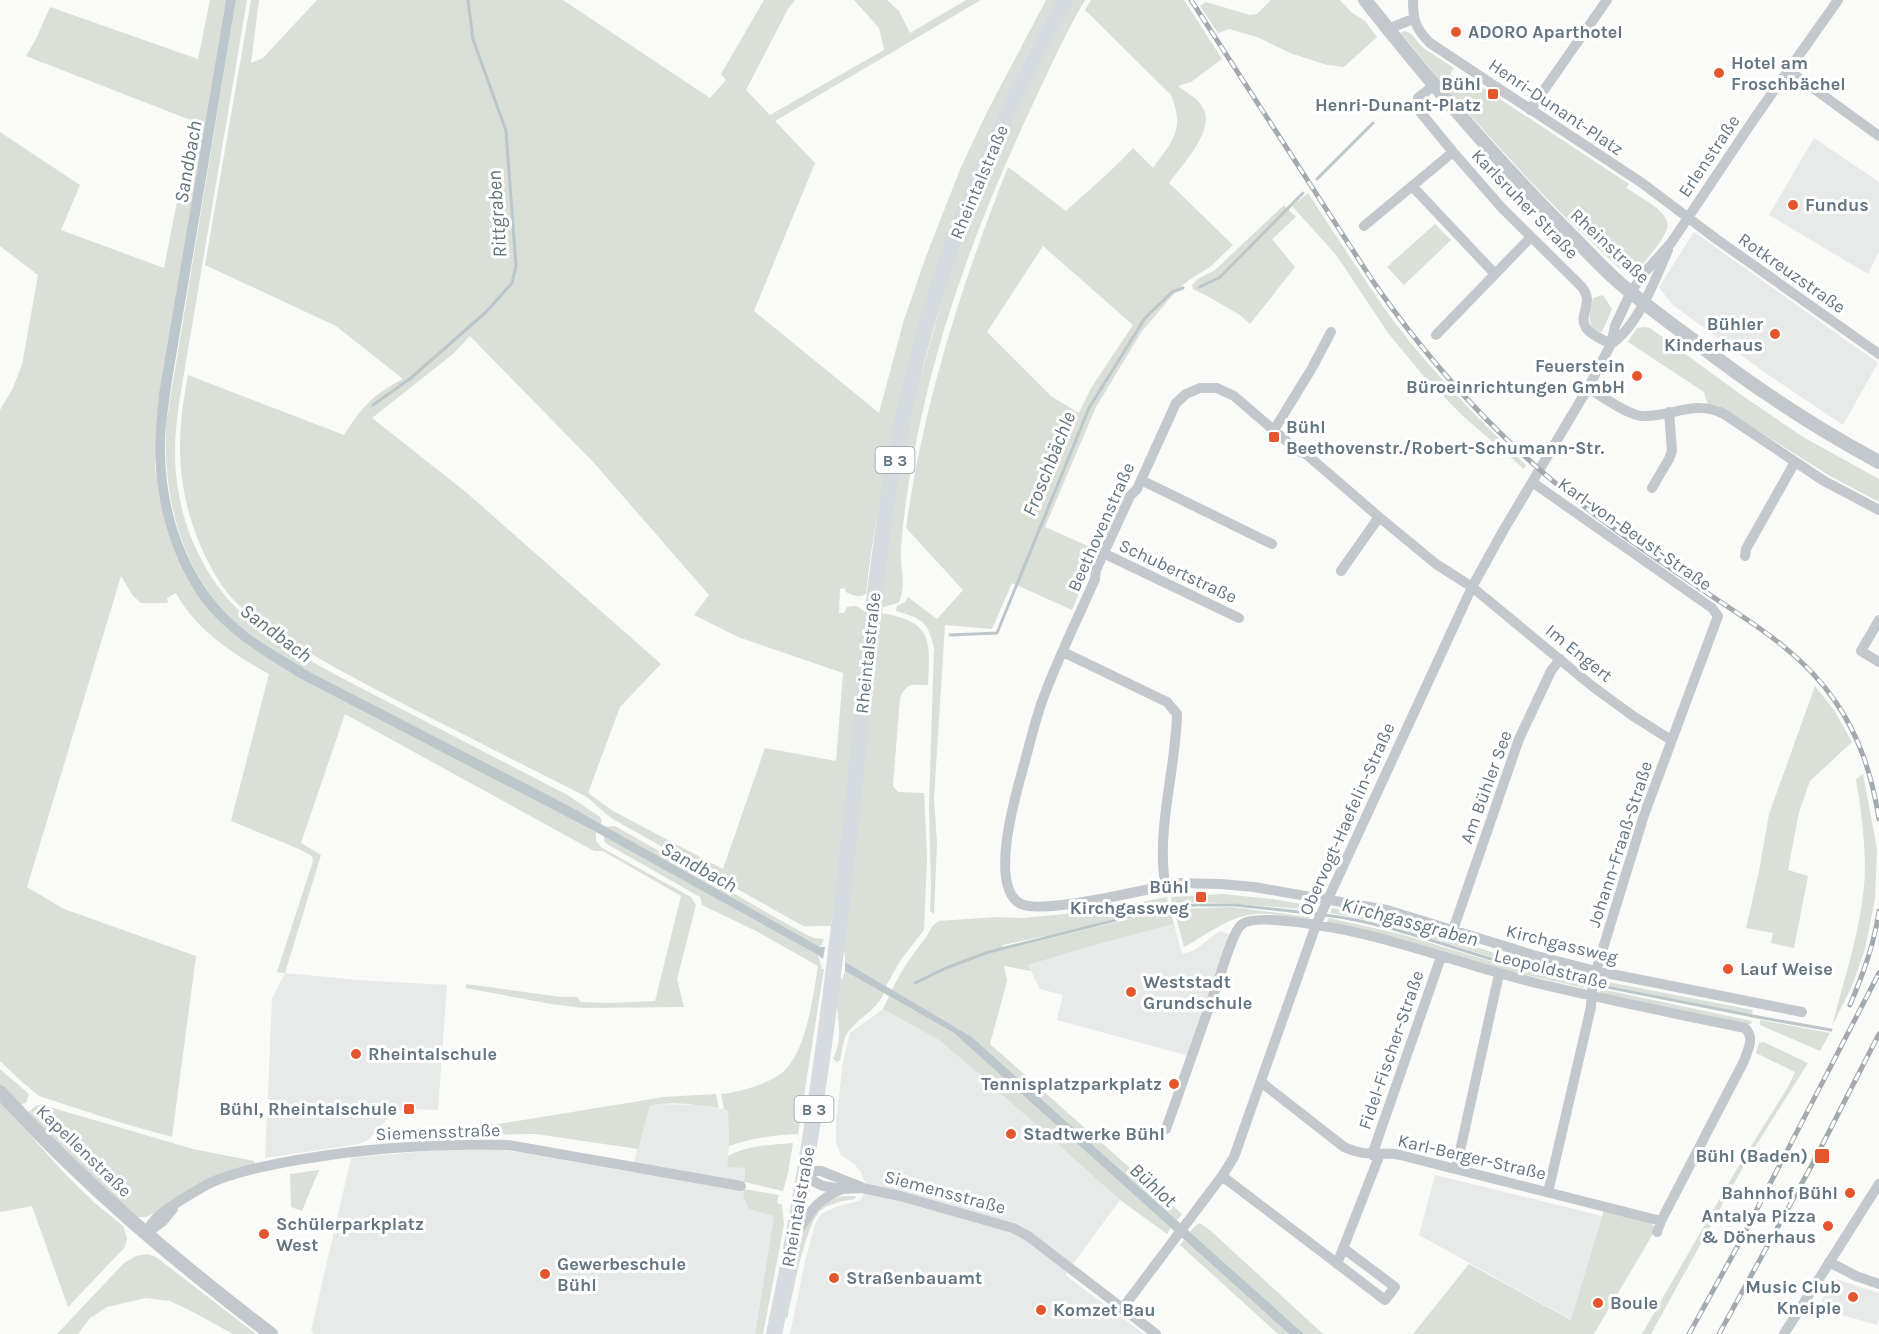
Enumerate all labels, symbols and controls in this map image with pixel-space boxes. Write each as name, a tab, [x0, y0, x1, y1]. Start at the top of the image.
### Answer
place label: ADORO Aparthotel	[1468, 21, 1623, 43]
marker: ADORO Aparthotel	[1449, 25, 1463, 39]
place label: Hotel am Froschbächel	[1731, 52, 1846, 95]
street label: Henri-Dunant-Platz	[1484, 54, 1628, 160]
marker: Hotel am Froschbächel	[1712, 66, 1726, 80]
place label: Bühl Henri-Dunant-Platz	[1315, 73, 1481, 116]
marker: Bühl Henri-Dunant-Platz	[1486, 87, 1500, 101]
street label: Erlenstraße	[1673, 111, 1745, 201]
water label: Sandbach	[169, 119, 207, 205]
street label: Rheintalstraße	[945, 122, 1013, 242]
street label: Karlsruher Straße	[1467, 144, 1583, 264]
water label: Rittgraben	[482, 169, 512, 259]
place label: Fundus	[1805, 194, 1869, 216]
marker: Fundus	[1786, 198, 1800, 212]
street label: Rheinstraße	[1566, 204, 1654, 288]
street label: Rotkreuzstraße	[1734, 228, 1850, 318]
place label: Bühler Kinderhaus	[1664, 313, 1763, 356]
marker: Bühler Kinderhaus	[1768, 327, 1782, 341]
place label: Feuerstein Büroeinrichtungen GmbH	[1406, 355, 1625, 398]
marker: Feuerstein Büroeinrichtungen GmbH	[1630, 369, 1644, 383]
water label: Froschbächle	[1018, 408, 1080, 520]
place label: Bühl Beethovenstr./Robert-Schumann-Str.	[1286, 416, 1605, 459]
marker: Bühl Beethovenstr./Robert-Schumann-Str.	[1267, 430, 1281, 444]
road number: B 3	[876, 447, 914, 473]
street label: Beethovenstraße	[1063, 459, 1139, 595]
street label: Karl-von-Beust-Straße	[1554, 473, 1716, 595]
street label: Schubertstraße	[1115, 534, 1241, 608]
street label: Rheintalstraße	[851, 591, 885, 715]
water label: Sandbach	[236, 599, 316, 667]
street label: Im Engert	[1541, 619, 1617, 687]
street label: Obervogt-Haefelin-Straße	[1295, 719, 1399, 919]
street label: Am Bühler See	[1455, 727, 1517, 847]
street label: Johann-Fraaß-Straße	[1583, 758, 1657, 930]
water label: Sandbach	[657, 837, 741, 897]
place label: Bühl Kirchgassweg	[1070, 876, 1190, 919]
marker: Bühl Kirchgassweg	[1194, 890, 1208, 904]
water label: Kirchgassgraben	[1339, 893, 1481, 951]
street label: Kirchgassweg	[1504, 919, 1620, 969]
street label: Leopoldstraße	[1492, 944, 1610, 994]
place label: Lauf Weise	[1740, 958, 1833, 980]
marker: Lauf Weise	[1721, 962, 1735, 976]
street label: Fidel-Fischer-Straße	[1353, 968, 1429, 1132]
place label: Weststadt Grundschule	[1143, 971, 1252, 1014]
marker: Weststadt Grundschule	[1124, 985, 1138, 999]
place label: Rheintalschule	[368, 1043, 497, 1065]
marker: Rheintalschule	[349, 1047, 363, 1061]
place label: Tennisplatzparkplatz	[981, 1073, 1162, 1095]
marker: Tennisplatzparkplatz	[1167, 1077, 1181, 1091]
road number: B 3	[794, 1096, 834, 1122]
place label: Bühl, Rheintalschule	[219, 1098, 397, 1120]
street label: Kapellenstraße	[32, 1100, 136, 1202]
marker: Bühl, Rheintalschule	[402, 1102, 416, 1116]
street label: Siemensstraße	[375, 1119, 501, 1145]
place label: Stadtwerke Bühl	[1023, 1123, 1165, 1145]
marker: Stadtwerke Bühl	[1004, 1127, 1018, 1141]
street label: Karl-Berger-Straße	[1396, 1129, 1548, 1185]
street label: Rheintalstraße	[777, 1145, 819, 1269]
place label: Bühl (Baden)	[1695, 1145, 1808, 1167]
marker: Bühl (Baden)	[1813, 1147, 1831, 1165]
water label: Bühlot	[1125, 1158, 1181, 1212]
street label: Siemensstraße	[882, 1165, 1008, 1219]
place label: Bahnhof Bühl	[1721, 1182, 1838, 1204]
marker: Bahnhof Bühl	[1843, 1186, 1857, 1200]
place label: Antalya Pizza & Dönerhaus	[1701, 1205, 1816, 1248]
place label: Schülerparkplatz West	[276, 1213, 424, 1256]
marker: Antalya Pizza & Dönerhaus	[1821, 1219, 1835, 1233]
marker: Schülerparkplatz West	[257, 1227, 271, 1241]
place label: Gewerbeschule Bühl	[557, 1253, 686, 1296]
marker: Gewerbeschule Bühl	[538, 1267, 552, 1281]
place label: Straßenbauamt	[846, 1267, 982, 1289]
marker: Straßenbauamt	[827, 1271, 841, 1285]
place label: Music Club Kneiple	[1745, 1276, 1841, 1319]
marker: Music Club Kneiple	[1846, 1290, 1860, 1304]
place label: Boule	[1610, 1292, 1658, 1314]
marker: Boule	[1591, 1296, 1605, 1310]
place label: Komzet Bau	[1053, 1299, 1156, 1321]
marker: Komzet Bau	[1034, 1303, 1048, 1317]

